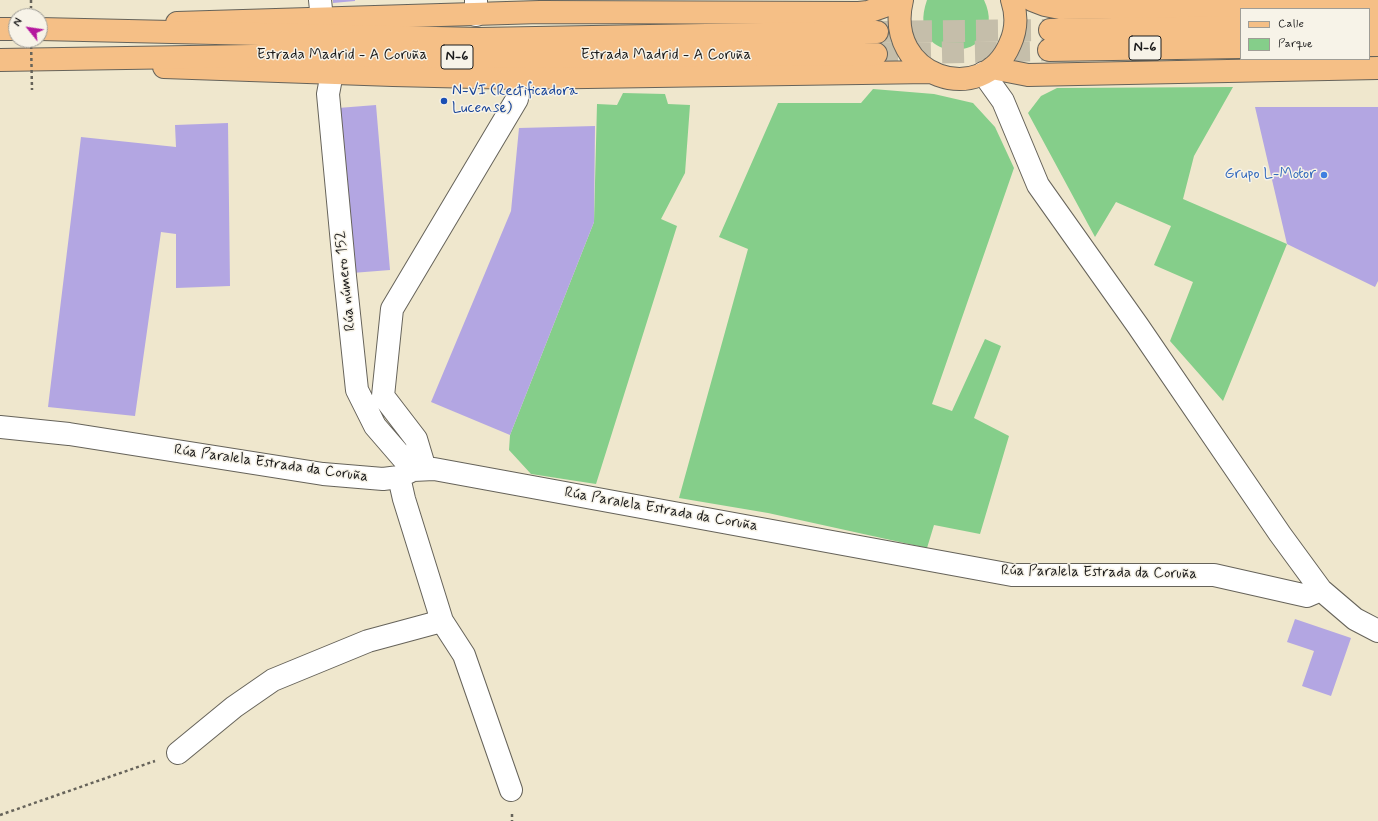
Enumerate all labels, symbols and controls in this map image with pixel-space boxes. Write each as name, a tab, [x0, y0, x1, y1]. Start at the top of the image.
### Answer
north arrow	[8, 8, 48, 48]
legend	[1240, 8, 1370, 60]
text: N	[11, 16, 26, 29]
text: Calle	[1278, 16, 1304, 32]
road number: N-6	[1129, 36, 1161, 60]
text: Parque	[1278, 36, 1313, 52]
road number: N-6	[441, 45, 473, 69]
street label: Estrada Madrid - A Coruña	[257, 47, 427, 65]
street label: Estrada Madrid - A Coruña	[581, 47, 751, 65]
place label: N-VI (Rectificadora Lucense)	[452, 83, 578, 118]
marker: N-VI (Rectificadora Lucense)	[439, 96, 449, 106]
place label: Grupo L-Motor	[1225, 166, 1316, 184]
marker: Grupo L-Motor	[1319, 170, 1329, 180]
street label: Rúa número 152	[332, 230, 360, 332]
street label: Rúa Paralela Estrada da Coruña	[173, 441, 369, 487]
street label: Rúa Paralela Estrada da Coruña	[563, 484, 759, 536]
street label: Rúa Paralela Estrada da Coruña	[1001, 562, 1197, 584]

